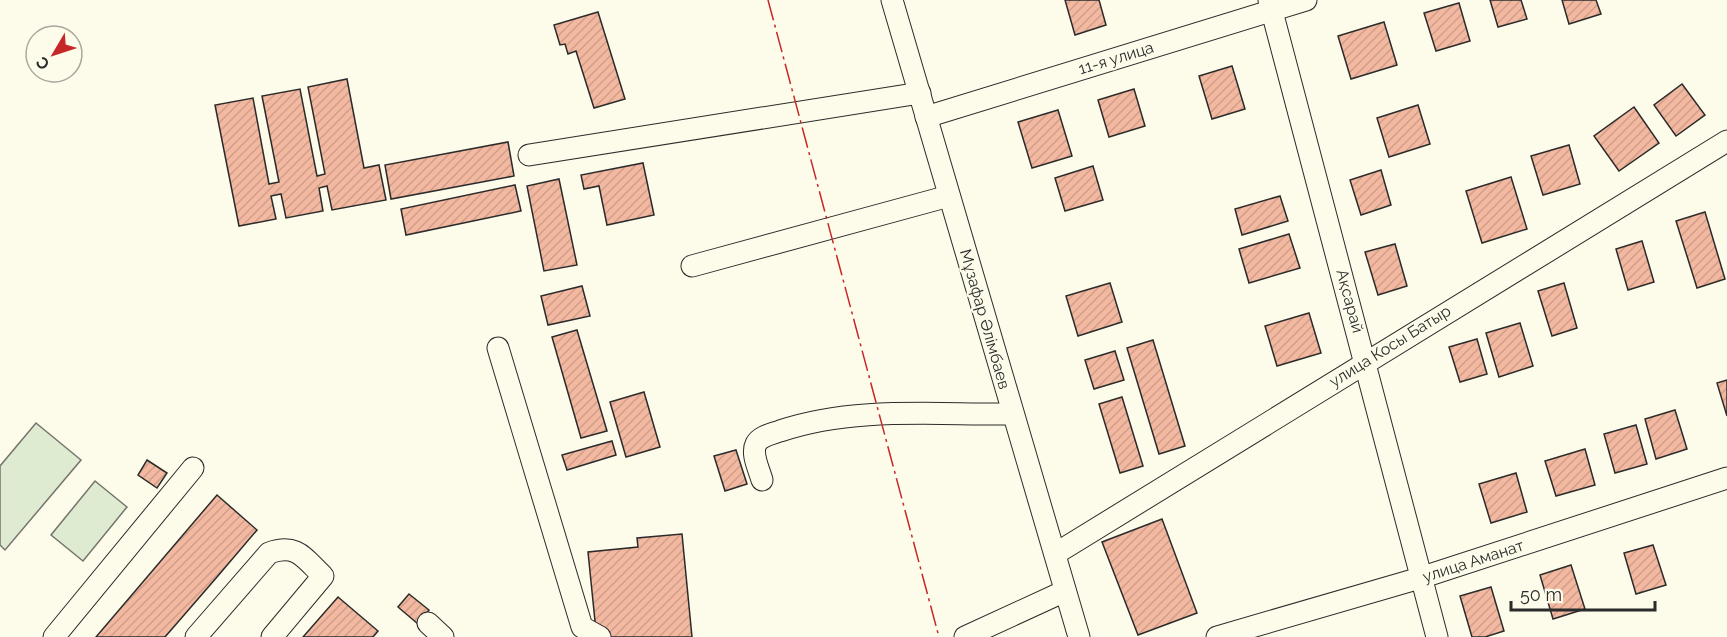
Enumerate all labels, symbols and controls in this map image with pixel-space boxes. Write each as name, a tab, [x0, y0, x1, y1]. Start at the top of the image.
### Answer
north arrow	[24, 24, 84, 84]
street label: 11-я улица	[1076, 38, 1156, 78]
text: С	[32, 53, 54, 73]
street label: Мұзафар Әлімбаев	[956, 247, 1014, 391]
street label: Ақсарай	[1332, 267, 1368, 335]
street label: улица Косы Батыр	[1326, 301, 1454, 391]
street label: улица Аманат	[1420, 536, 1526, 586]
scale bar	[1511, 574, 1655, 612]
text: 50 m	[1520, 584, 1562, 605]

